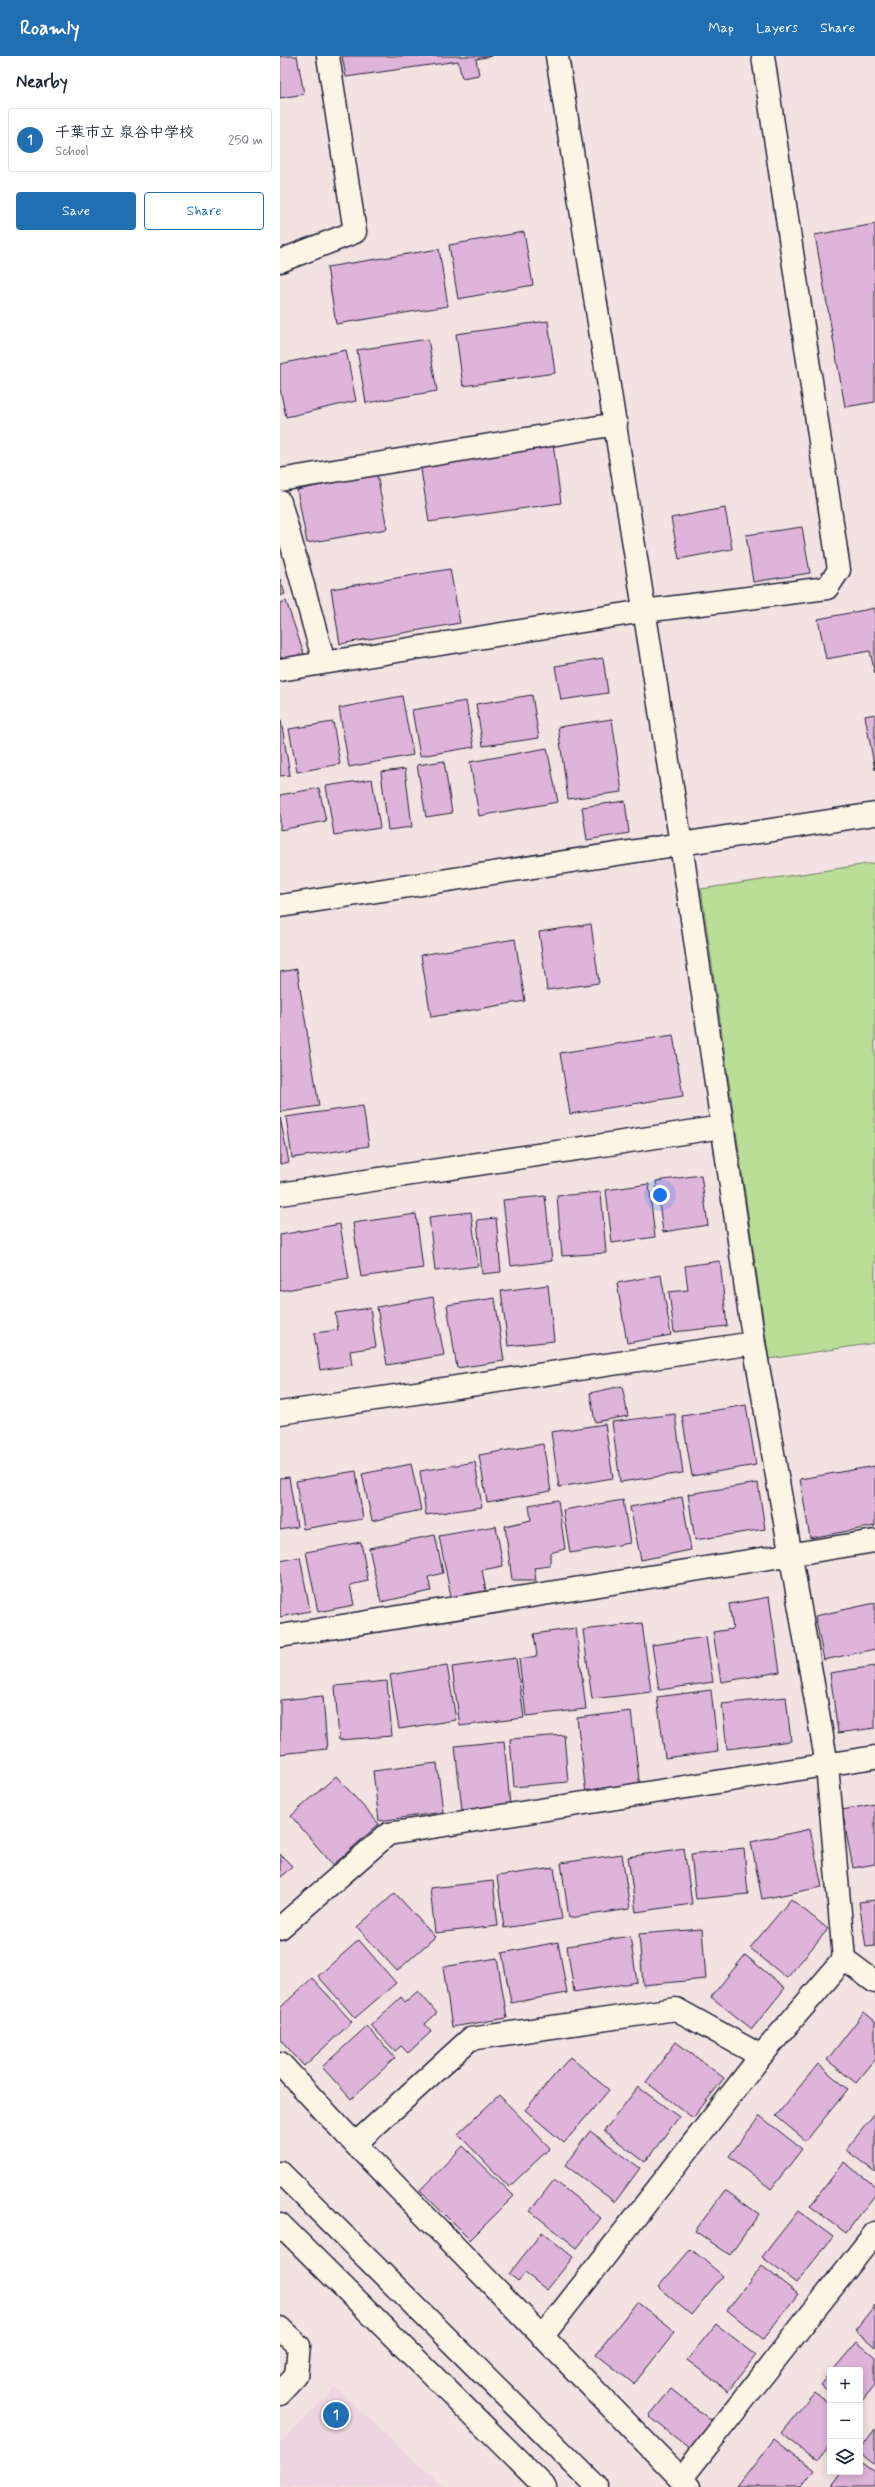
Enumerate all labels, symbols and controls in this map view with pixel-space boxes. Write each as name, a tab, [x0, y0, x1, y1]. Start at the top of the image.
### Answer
text: Roamly	[20, 16, 79, 41]
text: Map	[708, 19, 734, 37]
text: Layers	[756, 19, 798, 37]
text: Share	[820, 19, 855, 37]
text: Nearby	[16, 71, 68, 93]
text: 千葉市立 泉谷中学校	[55, 123, 194, 143]
text: 1	[27, 132, 33, 149]
text: 250 m	[228, 132, 263, 149]
text: School	[55, 143, 89, 160]
button: Save	[16, 192, 136, 230]
button: Share	[144, 192, 264, 230]
your location	[650, 1185, 670, 1205]
map controls	[827, 2367, 863, 2475]
button: +	[827, 2367, 863, 2403]
pin: 1	[323, 2400, 349, 2430]
button: −	[827, 2403, 863, 2439]
button: layers	[827, 2439, 863, 2475]

